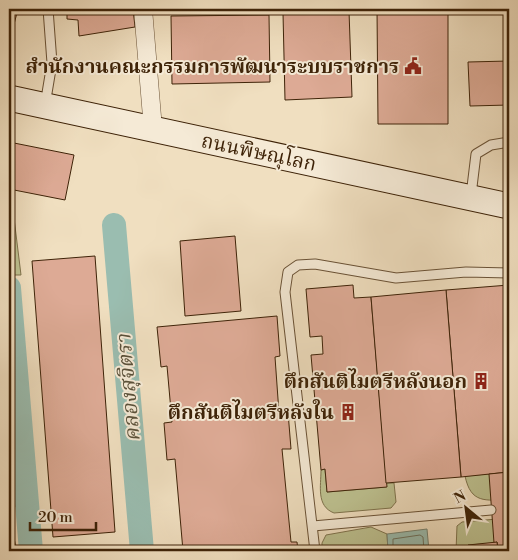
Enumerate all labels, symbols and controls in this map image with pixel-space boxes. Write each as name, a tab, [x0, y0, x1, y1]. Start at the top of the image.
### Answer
place label: สำนักงานคณะกรรมการพัฒนาระบบราชการ	[25, 55, 399, 80]
public building icon: สำนักงานคณะกรรมการพัฒนาระบบราชการ	[403, 56, 423, 76]
street label: ถนนพิษณุโลก	[199, 126, 319, 178]
water label: คลองสุจิตรา	[111, 332, 147, 443]
place label: ตึกสันติไมตรีหลังนอก	[284, 368, 467, 395]
building icon: ตึกสันติไมตรีหลังนอก	[471, 371, 491, 391]
place label: ตึกสันติไมตรีหลังใน	[168, 399, 334, 426]
building icon: ตึกสันติไมตรีหลังใน	[338, 402, 358, 422]
north arrow	[440, 482, 490, 532]
text: N	[451, 487, 469, 508]
scale bar	[30, 500, 96, 532]
text: 20 m	[38, 508, 73, 527]

